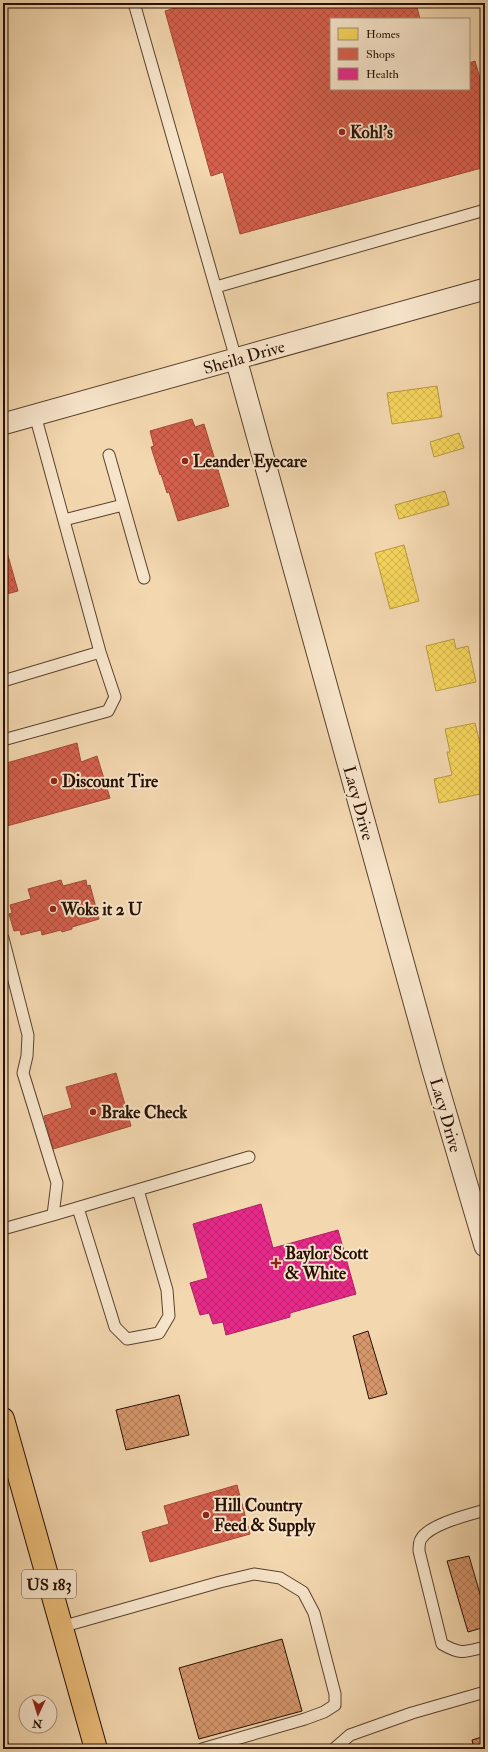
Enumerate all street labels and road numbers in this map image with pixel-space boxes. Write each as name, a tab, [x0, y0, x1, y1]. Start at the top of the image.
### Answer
street label: Sheila Drive	[201, 336, 287, 379]
street label: Lacy Drive	[338, 764, 379, 843]
street label: Lacy Drive	[424, 1076, 466, 1155]
road number: US 183	[22, 1570, 76, 1598]

